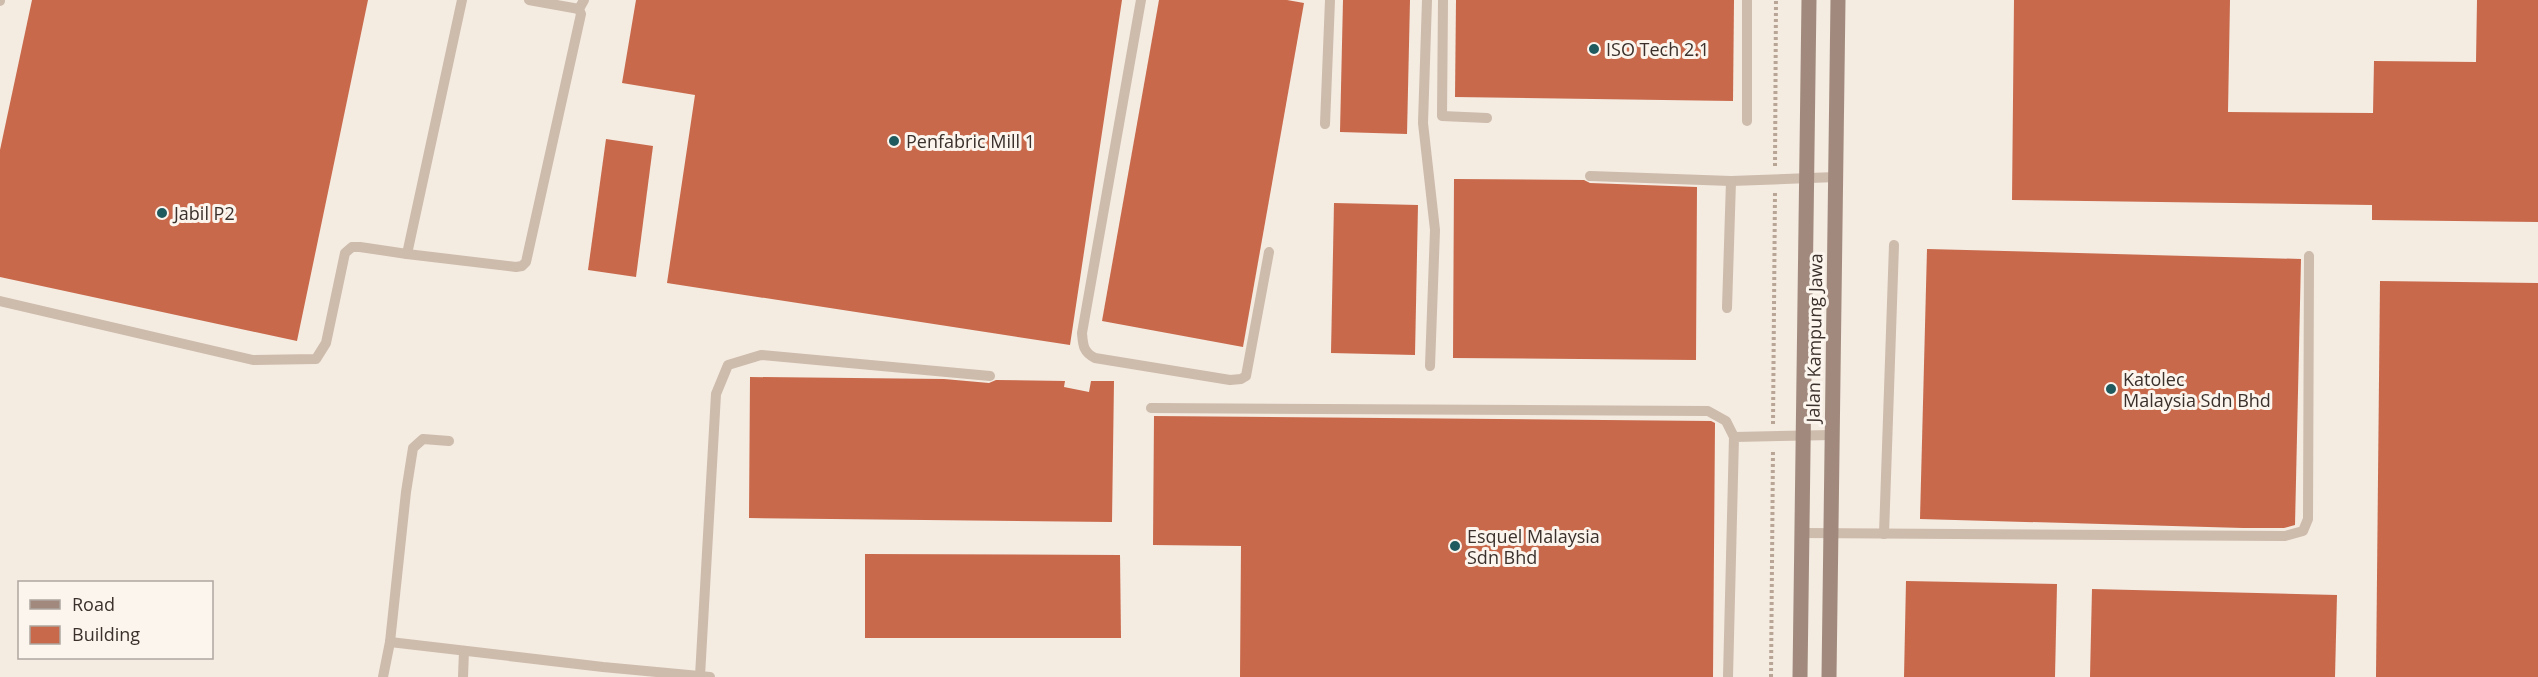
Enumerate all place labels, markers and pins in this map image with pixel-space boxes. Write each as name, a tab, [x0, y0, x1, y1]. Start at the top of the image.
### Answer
place label: ISO Tech 2.1	[1606, 37, 1709, 61]
marker: ISO Tech 2.1	[1587, 42, 1601, 56]
place label: Penfabric Mill 1	[906, 129, 1035, 153]
marker: Penfabric Mill 1	[887, 134, 901, 148]
place label: Jabil P2	[172, 201, 235, 225]
marker: Jabil P2	[155, 206, 169, 220]
place label: Katolec Malaysia Sdn Bhd	[2123, 367, 2271, 412]
marker: Katolec Malaysia Sdn Bhd	[2104, 382, 2118, 396]
place label: Esquel Malaysia Sdn Bhd	[1467, 524, 1600, 569]
marker: Esquel Malaysia Sdn Bhd	[1448, 539, 1462, 553]

